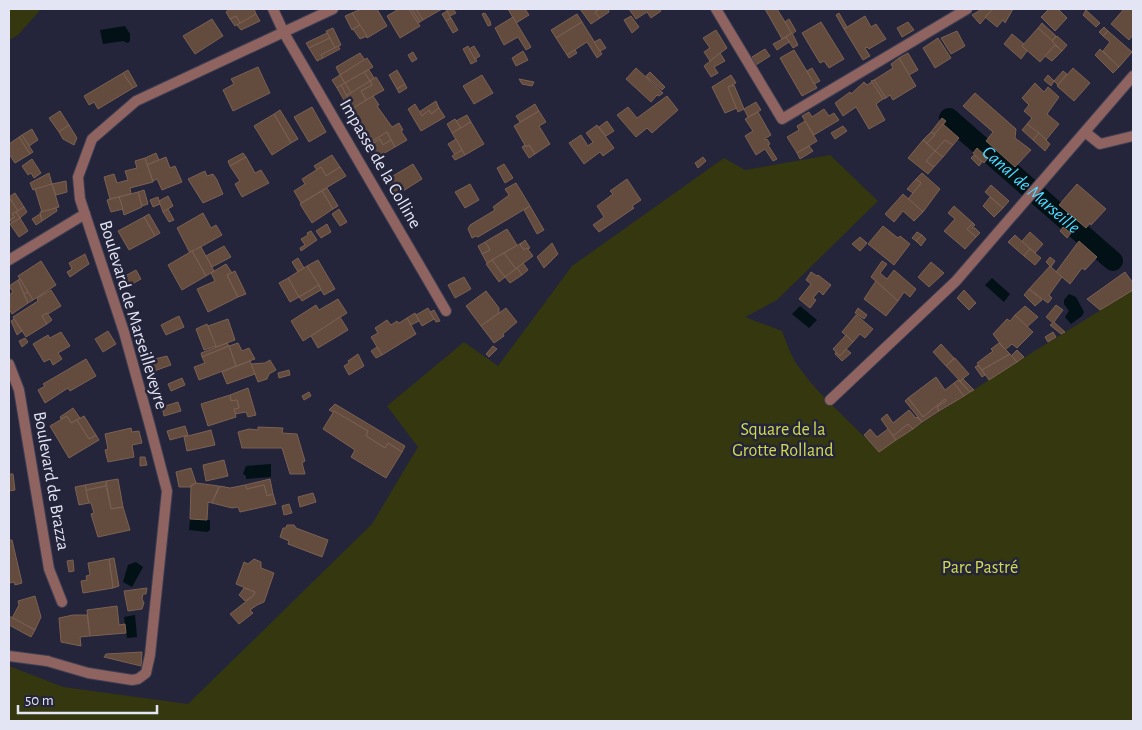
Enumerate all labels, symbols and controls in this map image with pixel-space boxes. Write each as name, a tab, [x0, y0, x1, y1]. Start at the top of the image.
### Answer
street label: Impasse de la Colline	[336, 96, 424, 232]
water label: Canal de Marseille	[979, 142, 1084, 237]
street label: Boulevard de Marseilleveyre	[96, 219, 170, 411]
street label: Boulevard de Brazza	[30, 410, 72, 552]
park label: Square de la Grotte Rolland	[732, 421, 834, 460]
park label: Parc Pastré	[942, 559, 1018, 577]
scale bar	[18, 682, 156, 714]
text: 50 m	[25, 693, 54, 708]

